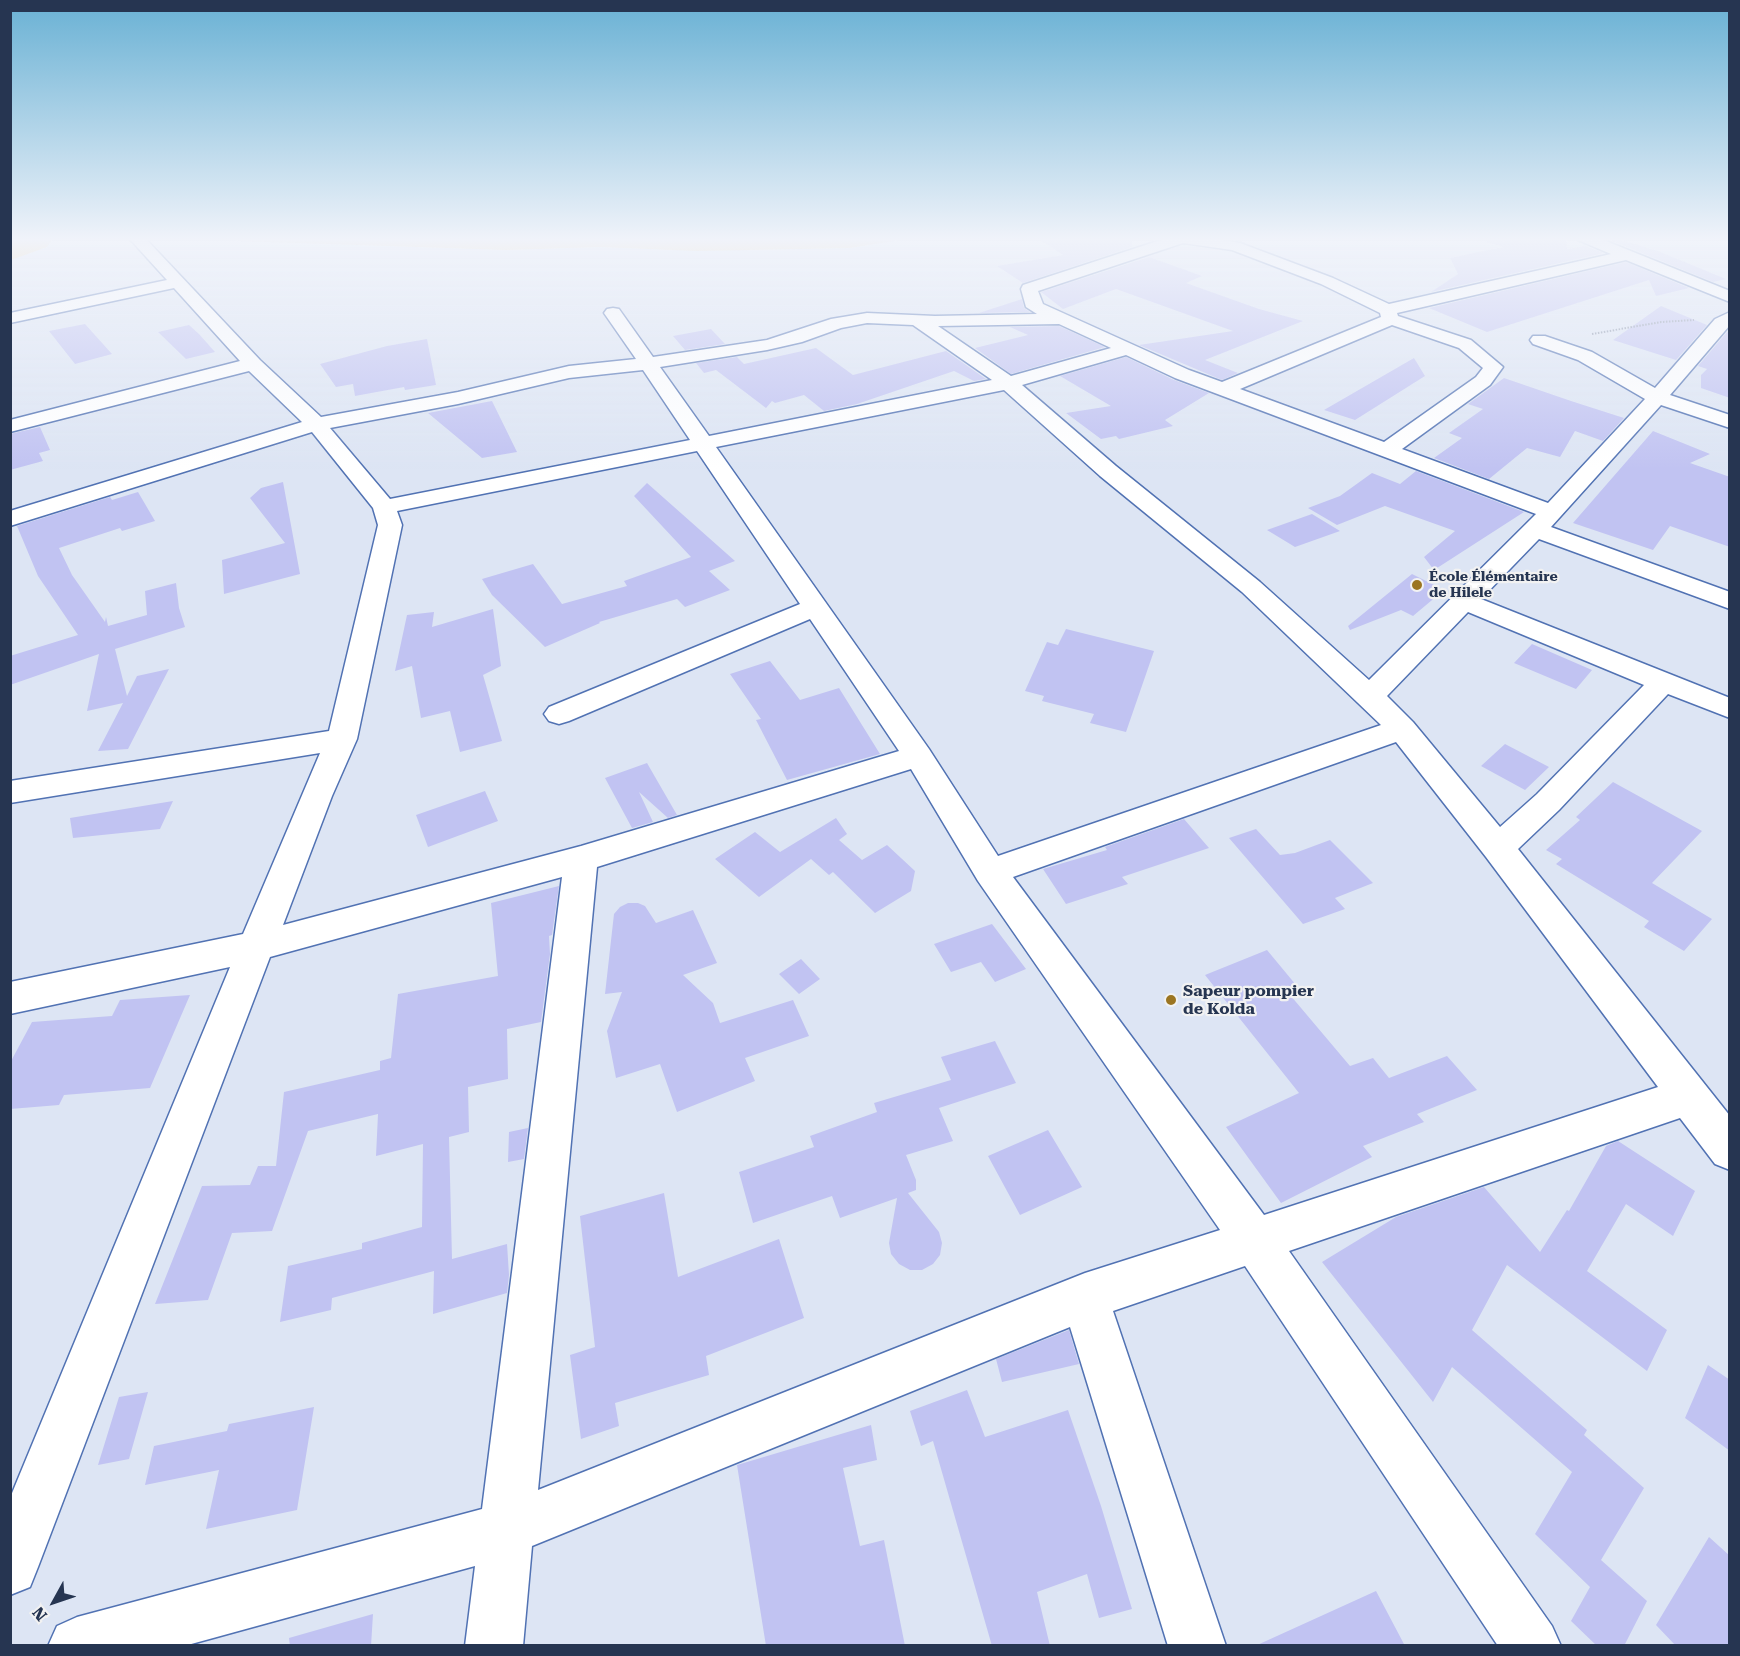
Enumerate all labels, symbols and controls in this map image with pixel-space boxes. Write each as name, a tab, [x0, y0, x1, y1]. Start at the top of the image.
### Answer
place label: École Élémentaire de Hilele	[1429, 569, 1558, 602]
marker: École Élémentaire de Hilele	[1410, 578, 1424, 592]
place label: Sapeur pompier de Kolda	[1183, 981, 1314, 1019]
marker: Sapeur pompier de Kolda	[1164, 993, 1178, 1007]
north arrow	[24, 1572, 84, 1632]
text: N	[29, 1603, 51, 1625]

